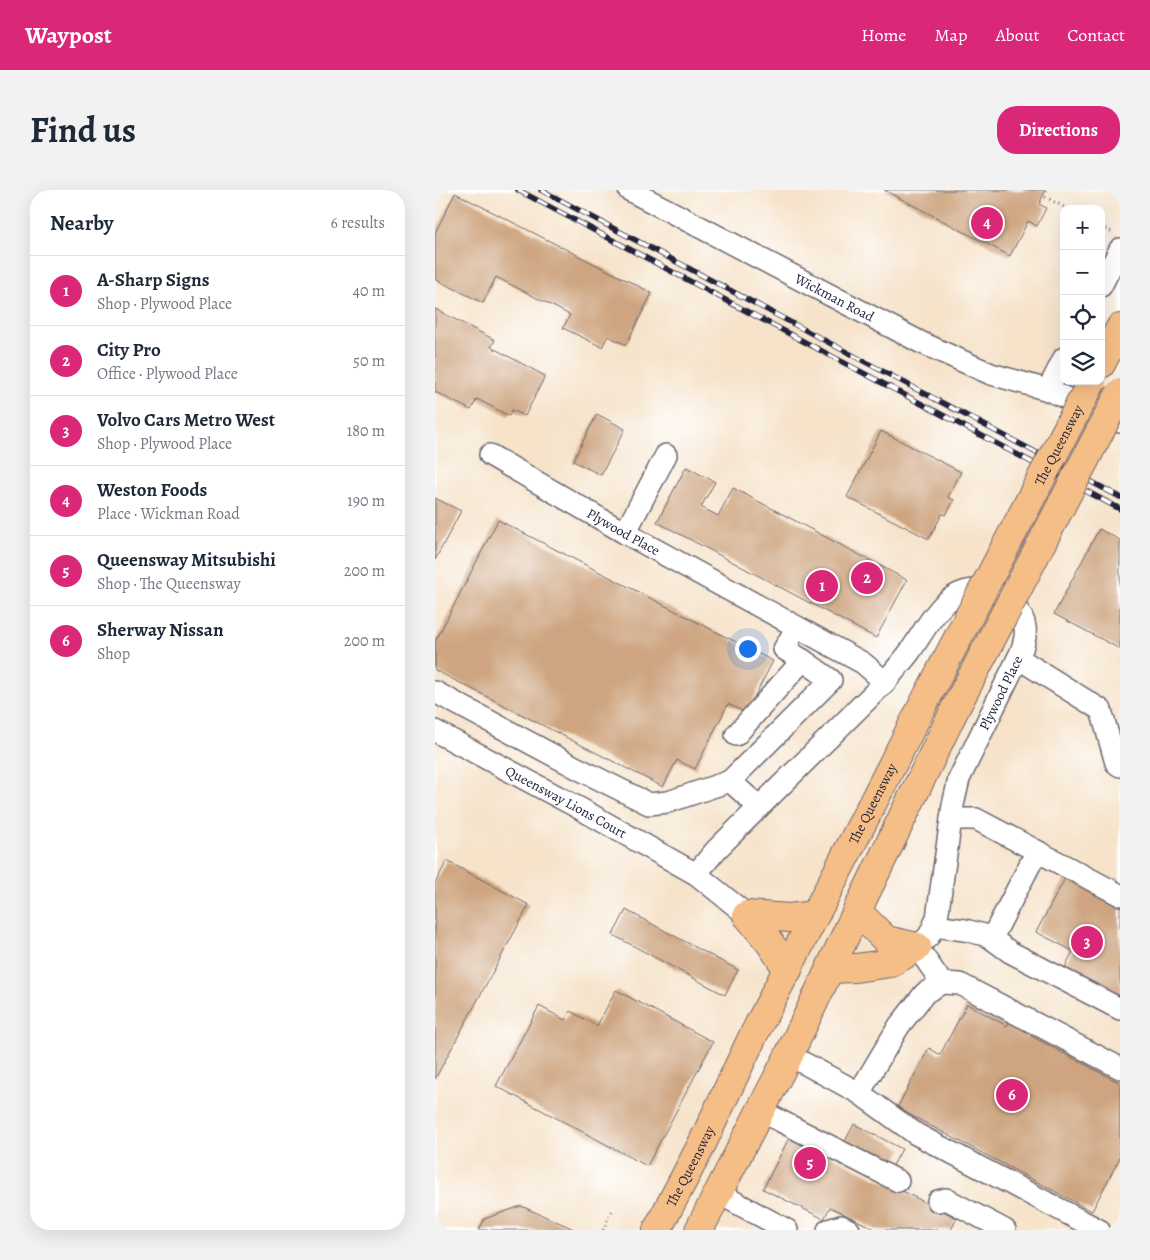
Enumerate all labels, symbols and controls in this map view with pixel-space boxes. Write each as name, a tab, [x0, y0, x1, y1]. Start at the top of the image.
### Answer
text: Waypost	[25, 19, 112, 51]
text: Home	[861, 23, 906, 47]
text: Map	[934, 23, 967, 47]
text: About	[995, 23, 1039, 47]
text: Contact	[1067, 23, 1125, 47]
text: Find us	[30, 106, 136, 154]
button: Directions	[997, 106, 1120, 154]
pin: 4	[971, 204, 1003, 242]
map controls	[1060, 205, 1105, 385]
button: +	[1060, 205, 1105, 250]
text: Nearby	[50, 209, 113, 237]
text: 6 results	[331, 212, 385, 234]
button: −	[1060, 250, 1105, 295]
text: A-Sharp Signs	[97, 267, 209, 293]
street label: Wickman Road	[791, 268, 878, 326]
text: 1	[63, 280, 69, 302]
text: 40 m	[353, 280, 385, 302]
text: Shop · Plywood Place	[97, 293, 232, 315]
button: locate	[1060, 295, 1105, 340]
text: City Pro	[97, 337, 161, 363]
button: layers	[1060, 340, 1105, 385]
text: 2	[62, 350, 70, 372]
text: 50 m	[353, 350, 385, 372]
text: Office · Plywood Place	[97, 363, 238, 385]
street label: The Queensway	[1030, 401, 1088, 489]
text: Volvo Cars Metro West	[97, 407, 275, 433]
text: 3	[63, 420, 69, 442]
text: 180 m	[347, 420, 385, 442]
text: Shop · Plywood Place	[97, 433, 232, 455]
text: Weston Foods	[97, 477, 207, 503]
text: 4	[62, 490, 70, 512]
text: 190 m	[347, 490, 385, 512]
text: Place · Wickman Road	[97, 503, 240, 525]
street label: Plywood Place	[584, 504, 663, 560]
text: Queensway Mitsubishi	[97, 547, 276, 573]
pin: 2	[851, 559, 883, 597]
text: 5	[63, 560, 69, 582]
text: 200 m	[344, 560, 385, 582]
pin: 1	[806, 567, 838, 605]
text: Shop · The Queensway	[97, 573, 241, 595]
text: Sherway Nissan	[97, 617, 224, 643]
text: 6	[62, 630, 70, 652]
text: 200 m	[344, 630, 385, 652]
your location	[735, 636, 761, 662]
text: Shop	[97, 643, 130, 665]
street label: Plywood Place	[975, 652, 1027, 734]
street label: The Queensway	[844, 759, 901, 847]
street label: Queensway Lions Court	[502, 761, 631, 843]
pin: 3	[1071, 923, 1103, 961]
pin: 6	[996, 1076, 1028, 1114]
street label: The Queensway	[662, 1122, 719, 1210]
pin: 5	[794, 1144, 826, 1182]

